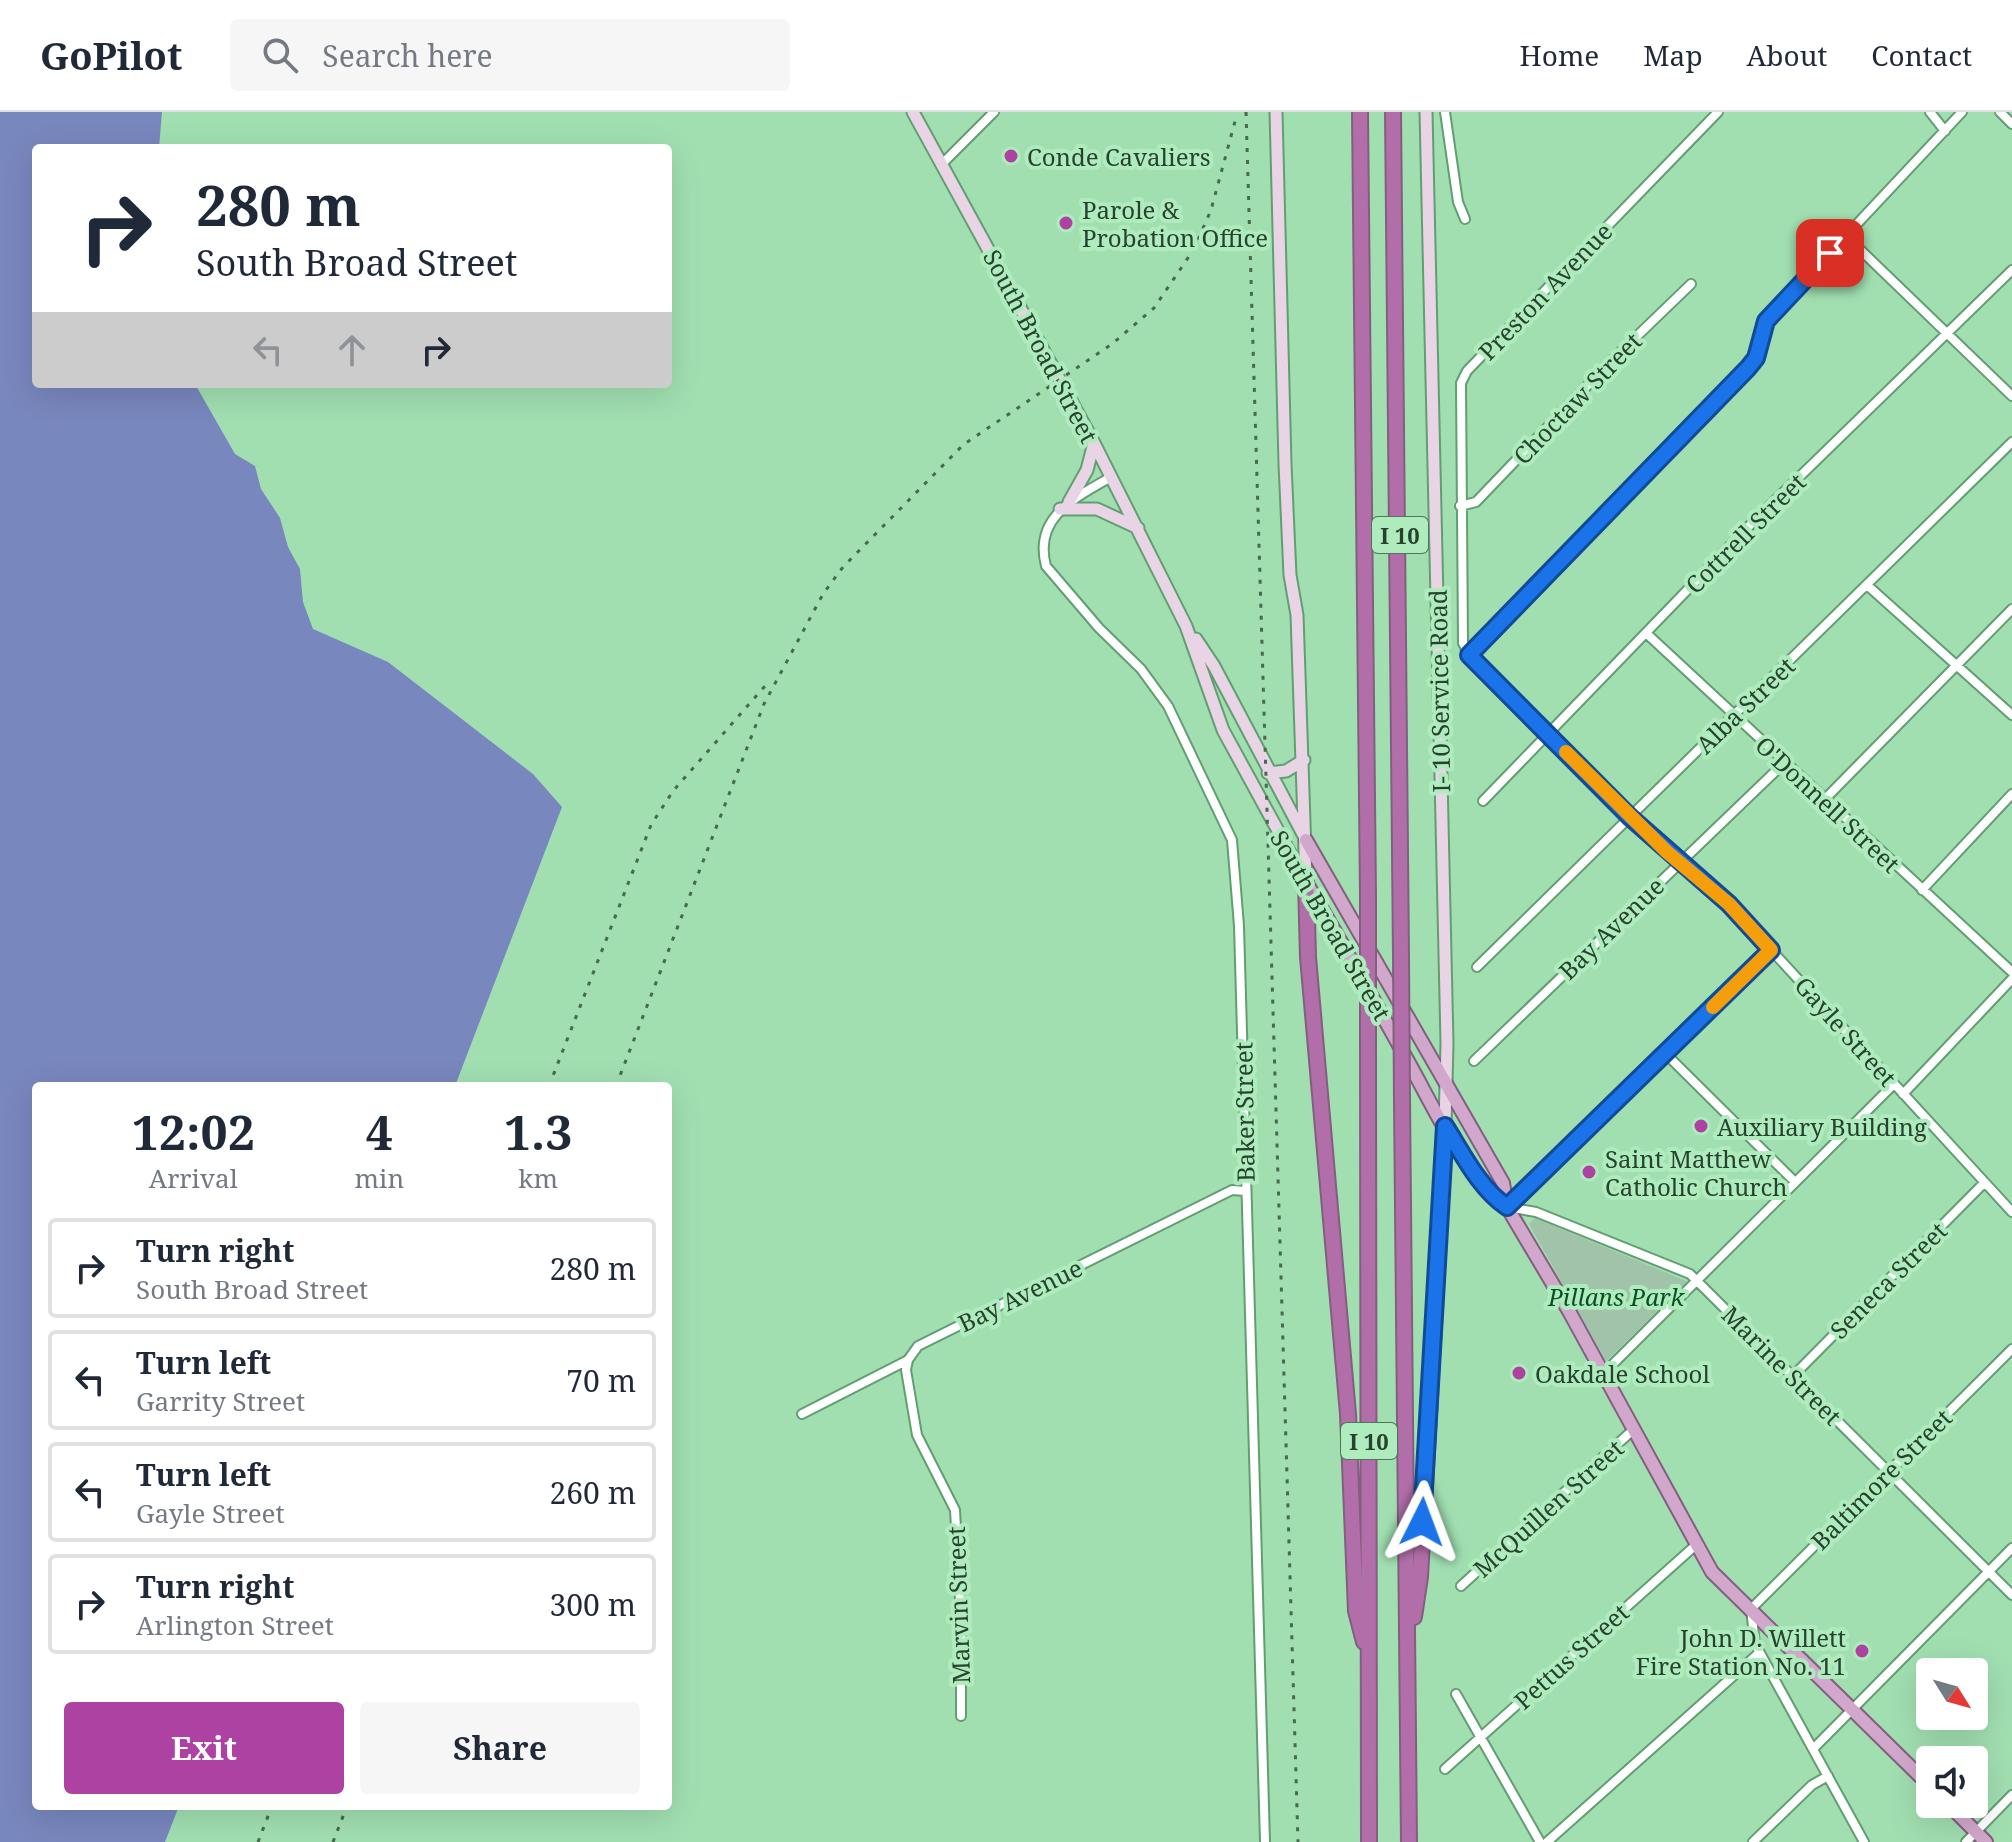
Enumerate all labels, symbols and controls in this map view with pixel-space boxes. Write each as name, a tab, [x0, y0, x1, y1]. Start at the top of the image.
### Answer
search box	[230, 19, 790, 91]
text: GoPilot	[40, 29, 182, 81]
icon: search	[258, 33, 302, 77]
text: Search here	[322, 35, 493, 76]
text: Home	[1520, 36, 1599, 74]
text: Map	[1643, 36, 1703, 74]
text: About	[1747, 36, 1827, 74]
text: Contact	[1871, 36, 1972, 74]
place label: Conde Cavaliers	[1027, 140, 1211, 173]
marker: Conde Cavaliers	[1002, 147, 1020, 165]
text: 280 m	[196, 166, 361, 242]
icon: right	[64, 176, 168, 280]
place label: Parole & Probation Office	[1082, 193, 1268, 254]
marker: Parole & Probation Office	[1057, 214, 1075, 232]
street label: Preston Avenue	[1471, 215, 1619, 367]
pin	[1796, 219, 1864, 287]
icon: arrive	[1808, 231, 1852, 275]
text: South Broad Street	[196, 238, 518, 287]
street label: South Broad Street	[976, 244, 1106, 448]
street label: Choctaw Street	[1506, 325, 1648, 471]
icon: left	[246, 328, 290, 372]
icon: ahead	[330, 328, 374, 372]
icon: right	[414, 328, 458, 372]
street label: Cottrell Street	[1678, 466, 1812, 600]
road number: I 10	[1372, 517, 1428, 553]
street label: I- 10 Service Road	[1421, 589, 1457, 793]
street label: Alba Street	[1688, 649, 1802, 761]
street label: O'Donnell Street	[1749, 728, 1907, 880]
street label: South Broad Street	[1263, 824, 1399, 1026]
street label: Bay Avenue	[1551, 869, 1671, 987]
street label: Gayle Street	[1788, 969, 1904, 1093]
street label: Baker Street	[1226, 1042, 1262, 1182]
text: 12:02	[132, 1099, 255, 1164]
text: 4	[366, 1099, 393, 1164]
text: 1.3	[504, 1099, 572, 1164]
place label: Auxiliary Building	[1717, 1110, 1927, 1143]
marker: Auxiliary Building	[1692, 1117, 1710, 1135]
place label: Saint Matthew Catholic Church	[1605, 1142, 1788, 1203]
text: Arrival	[149, 1160, 238, 1196]
text: min	[355, 1160, 404, 1196]
text: km	[518, 1160, 558, 1196]
marker: Saint Matthew Catholic Church	[1580, 1163, 1598, 1181]
street label: Seneca Street	[1822, 1214, 1954, 1346]
text: Turn right	[136, 1230, 294, 1271]
icon: right	[68, 1246, 112, 1290]
text: 280 m	[550, 1248, 636, 1289]
street label: Bay Avenue	[952, 1251, 1088, 1339]
text: South Broad Street	[136, 1271, 368, 1307]
park label: Pillans Park	[1547, 1280, 1685, 1313]
street label: Marine Street	[1715, 1298, 1849, 1432]
text: Turn left	[136, 1342, 271, 1383]
place label: Oakdale School	[1535, 1357, 1710, 1390]
icon: left	[68, 1358, 112, 1402]
text: 70 m	[566, 1360, 636, 1401]
marker: Oakdale School	[1510, 1364, 1528, 1382]
text: Garrity Street	[136, 1383, 305, 1419]
street label: Baltimore Street	[1803, 1401, 1959, 1557]
road number: I 10	[1341, 1423, 1397, 1459]
street label: McQuillen Street	[1466, 1432, 1630, 1584]
text: Turn left	[136, 1454, 271, 1495]
icon: left	[68, 1470, 112, 1514]
text: 260 m	[550, 1472, 636, 1513]
position arrow	[1380, 1480, 1464, 1564]
text: Gayle Street	[136, 1495, 285, 1531]
street label: Marvin Street	[939, 1526, 977, 1684]
text: Turn right	[136, 1566, 294, 1607]
icon: right	[68, 1582, 112, 1626]
text: 300 m	[550, 1584, 636, 1625]
street label: Pettus Street	[1507, 1596, 1635, 1716]
text: Arlington Street	[136, 1607, 334, 1643]
place label: John D. Willett Fire Station No. 11	[1636, 1621, 1846, 1682]
marker: John D. Willett Fire Station No. 11	[1853, 1642, 1871, 1660]
north arrow	[1916, 1658, 1988, 1730]
map controls	[1916, 1658, 1988, 1818]
button: Exit	[64, 1702, 344, 1794]
button: Share	[360, 1702, 640, 1794]
button: sound	[1916, 1746, 1988, 1818]

